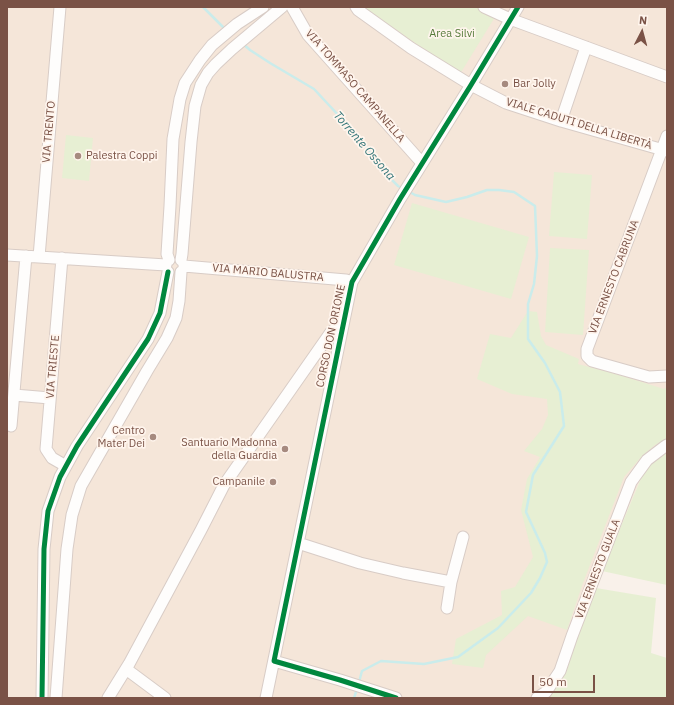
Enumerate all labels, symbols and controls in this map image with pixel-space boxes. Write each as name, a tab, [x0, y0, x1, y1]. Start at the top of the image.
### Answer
north arrow	[622, 12, 662, 52]
text: N	[639, 13, 648, 27]
street label: VIA TOMMASO CAMPANELLA	[303, 27, 407, 145]
park label: Area Silvi	[429, 27, 475, 41]
place label: Bar Jolly	[513, 77, 556, 91]
marker: Bar Jolly	[500, 79, 510, 89]
street label: VIALE CADUTI DELLA LIBERTÀ	[504, 95, 654, 153]
street label: VIA TRENTO	[40, 100, 58, 164]
water label: Torrente Ossona	[330, 109, 398, 183]
place label: Palestra Coppi	[86, 149, 158, 163]
marker: Palestra Coppi	[73, 151, 83, 161]
street label: VIA ERNESTO CABRUNA	[586, 218, 642, 336]
street label: VIA MARIO BALUSTRA	[212, 262, 324, 284]
street label: CORSO DON ORIONE	[314, 283, 348, 389]
street label: VIA TRIESTE	[44, 335, 62, 399]
place label: Centro Mater Dei	[98, 424, 145, 450]
marker: Centro Mater Dei	[148, 432, 158, 442]
place label: Santuario Madonna della Guardia	[181, 436, 277, 462]
marker: Santuario Madonna della Guardia	[280, 444, 290, 454]
place label: Campanile	[212, 475, 265, 489]
marker: Campanile	[268, 477, 278, 487]
street label: VIA ERNESTO GUALA	[573, 517, 623, 621]
scale bar	[534, 667, 597, 693]
text: 50 m	[539, 674, 567, 689]

